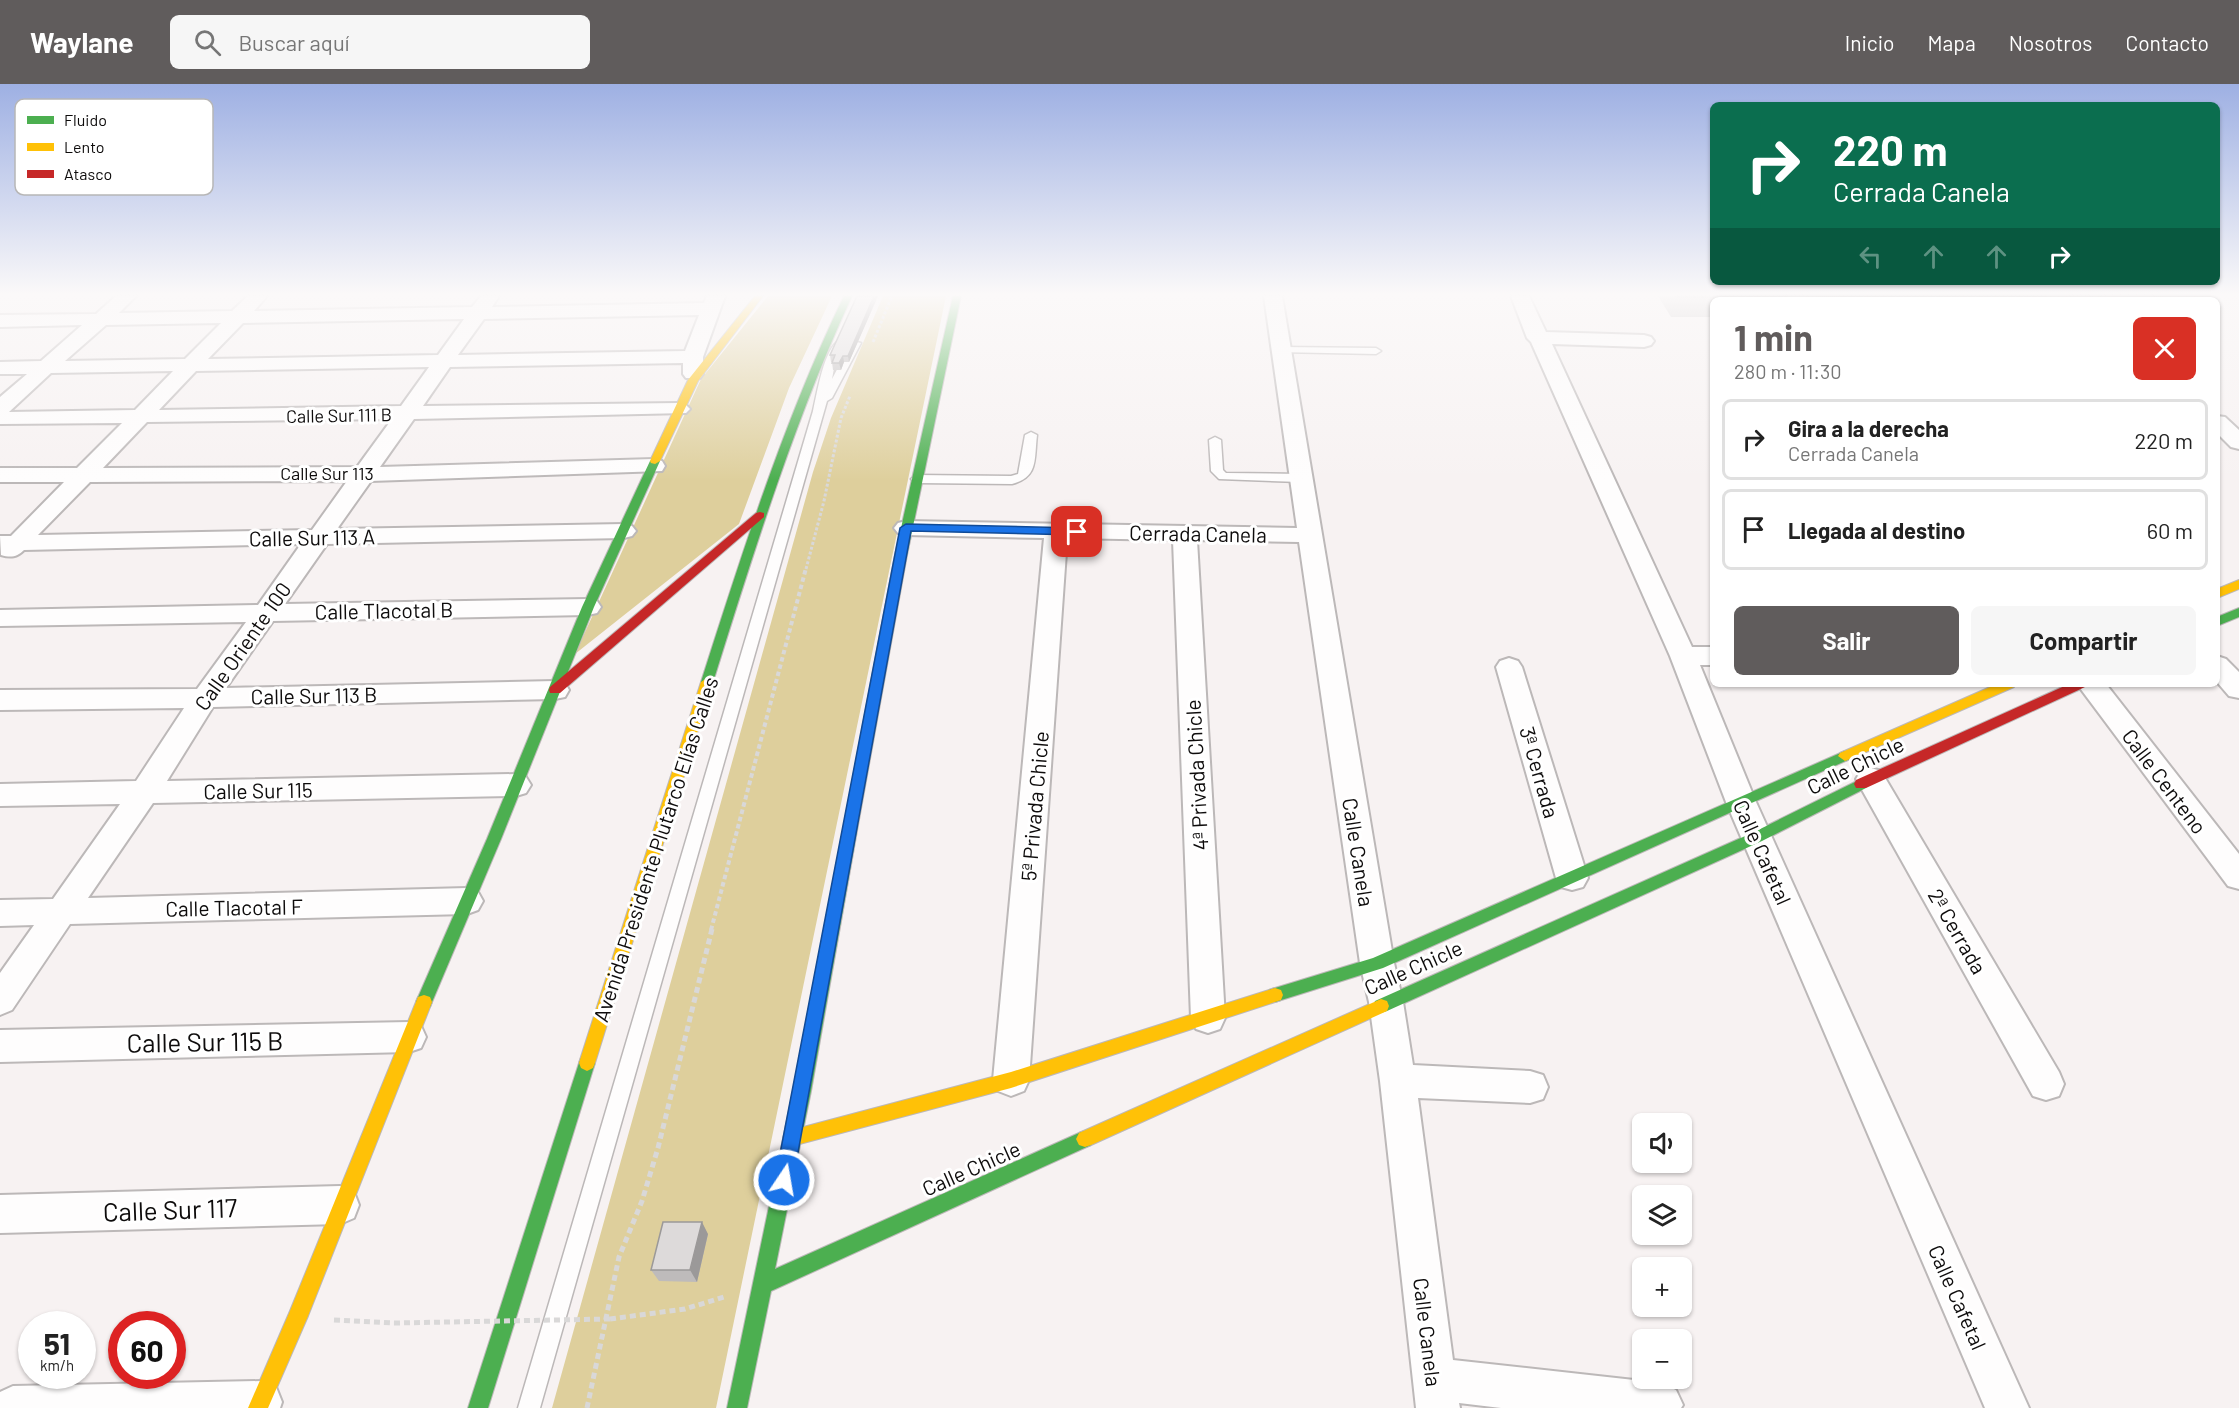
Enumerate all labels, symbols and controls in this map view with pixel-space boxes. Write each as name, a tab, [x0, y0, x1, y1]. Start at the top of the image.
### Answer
search box	[170, 15, 590, 69]
text: Waylane	[30, 25, 134, 59]
icon: search	[191, 26, 224, 59]
text: Buscar aquí	[239, 29, 349, 55]
text: Inicio	[1845, 30, 1895, 55]
text: Mapa	[1928, 30, 1976, 55]
text: Nosotros	[2009, 30, 2092, 55]
text: Contacto	[2125, 30, 2209, 55]
legend	[15, 99, 213, 195]
text: Fluido	[64, 110, 107, 129]
text: 220 m	[1833, 124, 1947, 174]
icon: right	[1734, 126, 1812, 204]
text: Lento	[64, 137, 105, 156]
text: Atasco	[64, 164, 112, 183]
text: Cerrada Canela	[1833, 175, 2010, 207]
icon: left	[1854, 240, 1887, 273]
icon: ahead	[1917, 240, 1950, 273]
icon: ahead	[1980, 240, 2013, 273]
icon: right	[2043, 240, 2076, 273]
text: 1 min	[1734, 315, 1813, 358]
button: close	[2133, 317, 2196, 380]
text: 280 m · 11:30	[1734, 359, 1842, 383]
street label: Calle Sur 111 B	[286, 403, 392, 427]
text: Gira a la derecha	[1788, 415, 1949, 441]
icon: right	[1737, 423, 1770, 456]
text: 220 m	[2134, 427, 2193, 453]
text: Cerrada Canela	[1788, 441, 1919, 465]
street label: Calle Sur 113	[280, 462, 374, 484]
pin	[1051, 506, 1102, 557]
icon: arrive	[1737, 513, 1770, 546]
icon: arrive	[1060, 515, 1093, 548]
text: Llegada al destino	[1788, 517, 1965, 543]
text: 60 m	[2147, 517, 2193, 543]
street label: Cerrada Canela	[1129, 519, 1267, 547]
street label: Calle Sur 113 A	[249, 523, 376, 551]
street label: Calle Oriente 100	[189, 577, 295, 715]
street label: Calle Tlacotal B	[314, 596, 454, 624]
button: Salir	[1734, 606, 1959, 675]
button: Compartir	[1971, 606, 2196, 675]
street label: Avenida Presidente Plutarco Elías Calles	[587, 673, 723, 1025]
street label: Calle Sur 113 B	[250, 681, 378, 709]
street label: 4ª Privada Chicle	[1180, 699, 1212, 851]
street label: 3ª Cerrada	[1515, 723, 1565, 821]
street label: Calle Centeno	[2117, 724, 2213, 838]
street label: 5ª Privada Chicle	[1015, 730, 1053, 882]
street label: Calle Chicle	[1802, 731, 1908, 799]
street label: Calle Sur 115	[203, 777, 313, 803]
street label: Calle Canela	[1338, 796, 1380, 908]
street label: Calle Cafetal	[1729, 796, 1797, 908]
street label: 2ª Cerrada	[1924, 884, 1992, 978]
street label: Calle Tlacotal F	[165, 893, 303, 921]
street label: Calle Chicle	[1360, 934, 1466, 1000]
street label: Calle Sur 115 B	[126, 1024, 284, 1058]
map controls	[1632, 1113, 1692, 1389]
button: sound	[1632, 1113, 1692, 1173]
street label: Calle Chicle	[918, 1135, 1024, 1201]
position arrow	[752, 1148, 816, 1212]
button: layers	[1632, 1185, 1692, 1245]
street label: Calle Sur 117	[102, 1191, 238, 1227]
street label: Calle Cafetal	[1924, 1241, 1992, 1353]
button: +	[1632, 1257, 1692, 1317]
street label: Calle Canela	[1409, 1276, 1447, 1388]
speed limit sign: 60	[108, 1311, 186, 1389]
text: 51	[44, 1325, 70, 1361]
button: −	[1632, 1329, 1692, 1389]
text: km/h	[40, 1356, 74, 1374]

